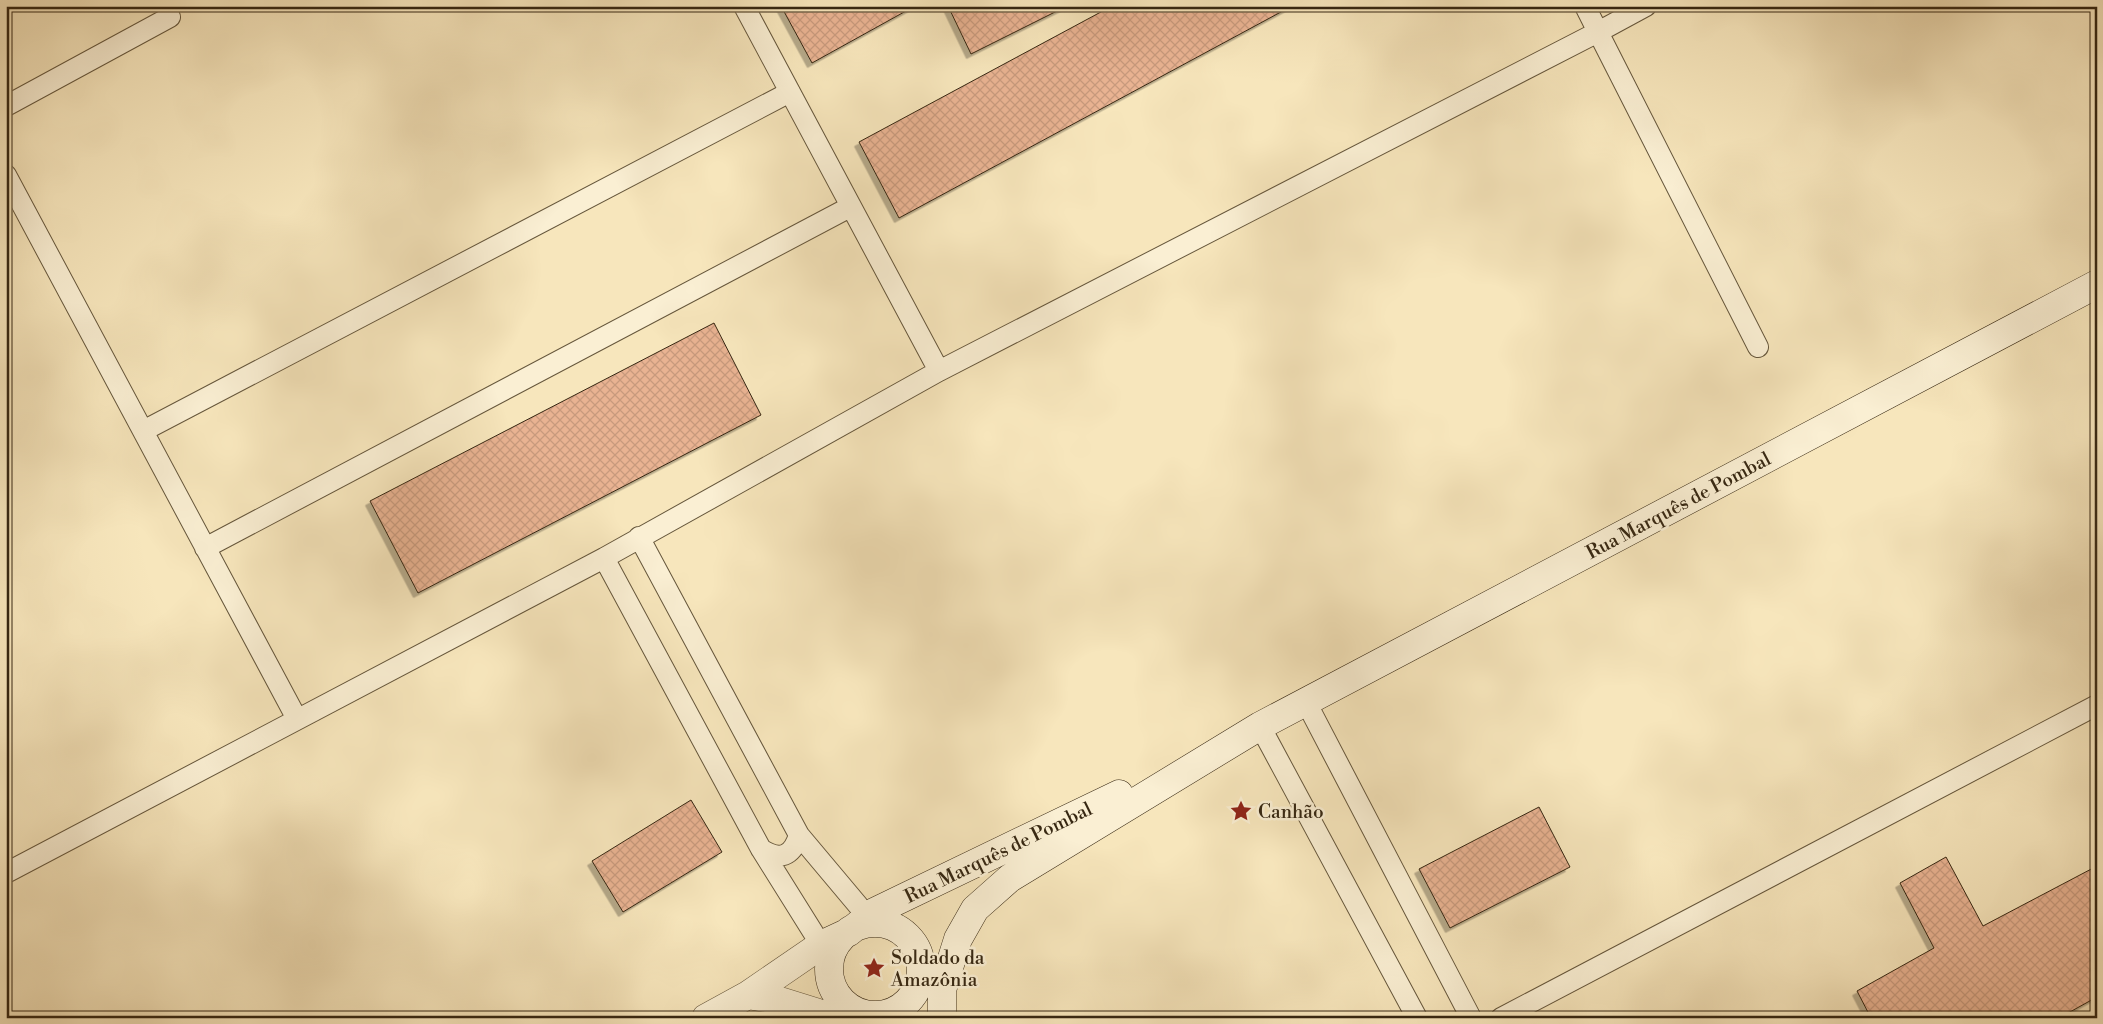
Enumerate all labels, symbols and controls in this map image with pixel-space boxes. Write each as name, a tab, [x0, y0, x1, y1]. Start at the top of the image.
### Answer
street label: Rua Marquês de Pombal	[1582, 447, 1775, 565]
street label: Rua Marquês de Pombal	[901, 797, 1096, 909]
place icon: Canhão	[1228, 798, 1254, 824]
place label: Canhão	[1258, 800, 1324, 824]
place label: Soldado da Amazônia	[890, 946, 985, 992]
place icon: Soldado da Amazônia	[861, 955, 887, 981]

